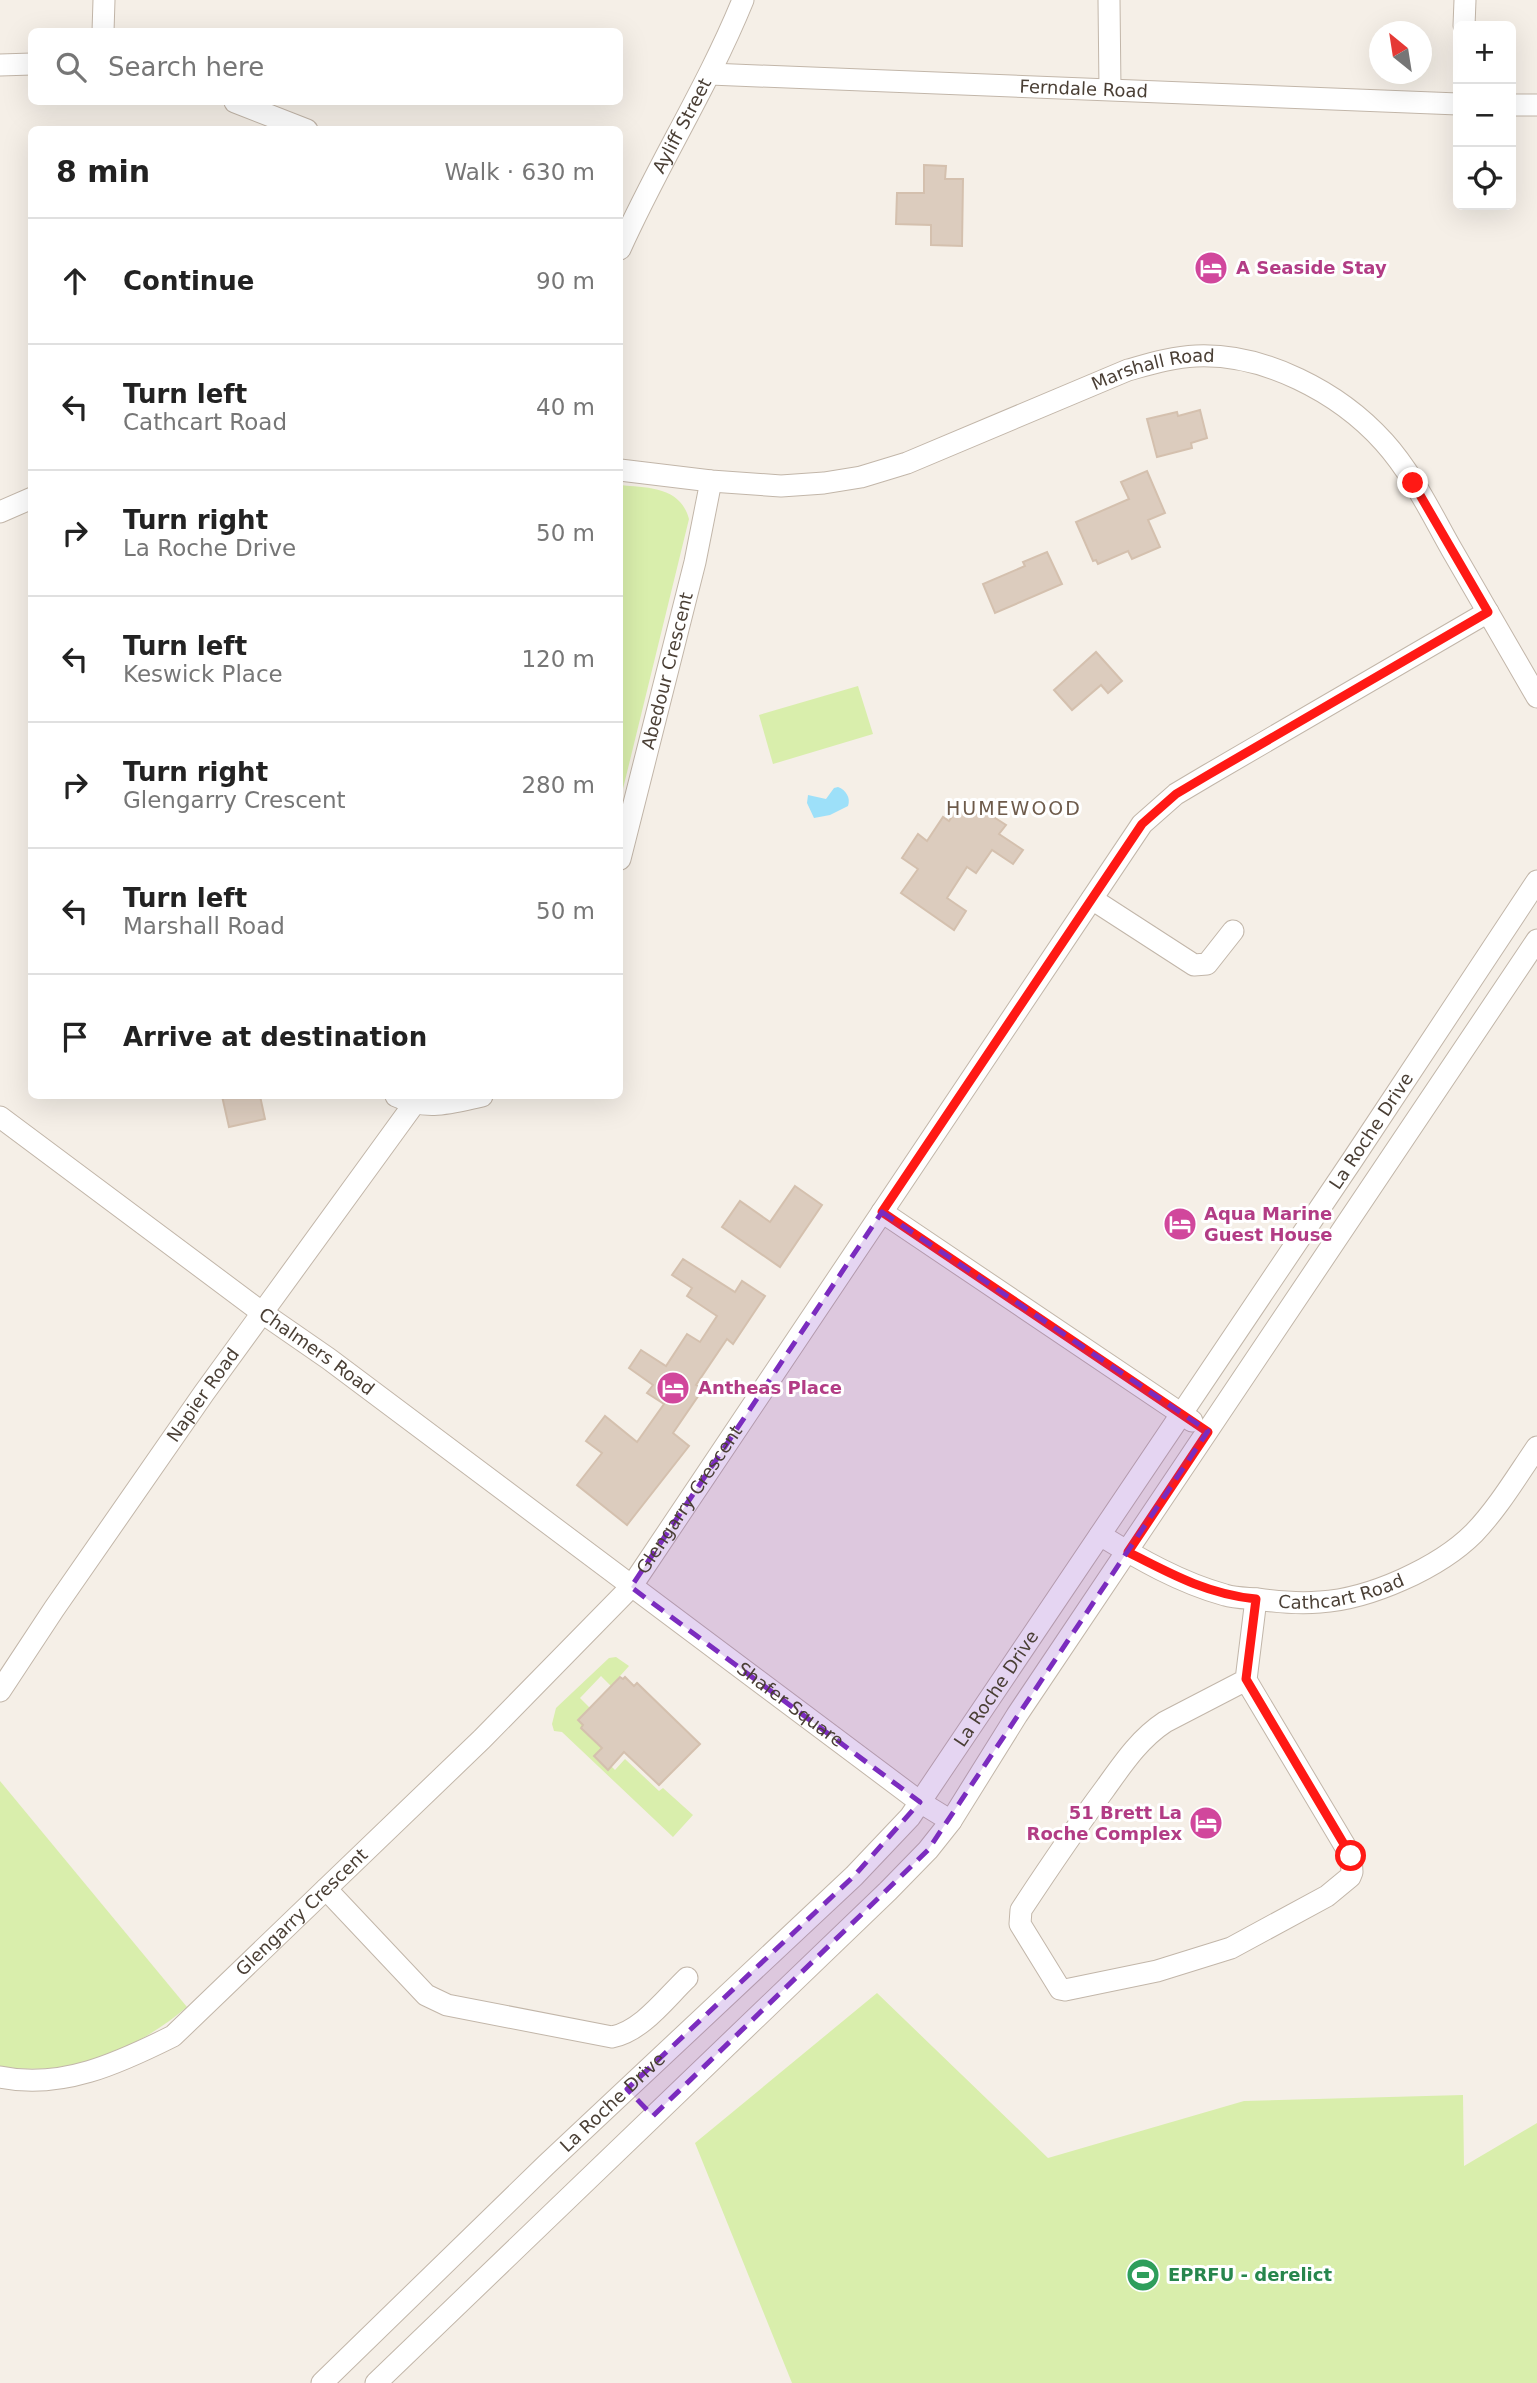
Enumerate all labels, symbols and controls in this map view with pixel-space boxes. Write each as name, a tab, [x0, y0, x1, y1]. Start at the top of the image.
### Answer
north arrow	[1369, 21, 1432, 84]
map controls	[1453, 21, 1516, 210]
button: +	[1453, 21, 1516, 84]
search box	[28, 28, 623, 105]
icon: search	[52, 48, 90, 86]
text: Search here	[108, 52, 264, 82]
street label: Ayliff Street	[648, 74, 715, 177]
street label: Ferndale Road	[1019, 75, 1148, 102]
button: −	[1453, 84, 1516, 147]
button: locate	[1453, 147, 1516, 210]
text: 8 min	[56, 154, 150, 189]
text: Walk · 630 m	[444, 159, 595, 185]
hotel icon: A Seaside Stay	[1192, 249, 1230, 287]
place label: A Seaside Stay	[1236, 257, 1387, 278]
icon: ahead	[56, 262, 94, 300]
text: Continue	[123, 266, 254, 296]
text: 90 m	[536, 268, 595, 294]
street label: Marshall Road	[1088, 345, 1215, 394]
text: Turn left	[123, 379, 247, 409]
icon: left	[56, 388, 94, 426]
text: 40 m	[536, 394, 595, 420]
text: Cathcart Road	[123, 409, 287, 435]
route end	[1397, 467, 1428, 498]
text: Turn right	[123, 505, 268, 535]
icon: right	[56, 514, 94, 552]
text: 50 m	[536, 520, 595, 546]
text: La Roche Drive	[123, 535, 296, 561]
street label: Abedour Crescent	[637, 590, 697, 752]
text: Turn left	[123, 631, 247, 661]
icon: left	[56, 640, 94, 678]
text: 120 m	[521, 646, 595, 672]
text: Keswick Place	[123, 661, 283, 687]
text: Turn right	[123, 757, 268, 787]
icon: right	[56, 766, 94, 804]
text: 280 m	[521, 772, 595, 798]
text: Glengarry Crescent	[123, 787, 346, 813]
district label: HUMEWOOD	[946, 797, 1082, 819]
text: Turn left	[123, 883, 247, 913]
icon: left	[56, 892, 94, 930]
text: 50 m	[536, 898, 595, 924]
text: Marshall Road	[123, 913, 285, 939]
icon: arrive	[56, 1018, 94, 1056]
text: Arrive at destination	[123, 1022, 427, 1052]
street label: La Roche Drive	[1325, 1068, 1417, 1193]
place label: Aqua Marine Guest House	[1204, 1203, 1333, 1245]
hotel icon: Aqua Marine Guest House	[1161, 1205, 1199, 1243]
street label: Chalmers Road	[255, 1303, 379, 1399]
street label: Napier Road	[162, 1344, 243, 1446]
hotel icon: Antheas Place	[654, 1369, 692, 1407]
place label: Antheas Place	[698, 1377, 842, 1398]
street label: Glengarry Crescent	[632, 1421, 746, 1578]
street label: Cathcart Road	[1277, 1569, 1407, 1613]
street label: La Roche Drive	[949, 1626, 1043, 1751]
street label: Shafer Square	[733, 1658, 848, 1751]
place label: 51 Brett La Roche Complex	[1027, 1802, 1182, 1844]
hotel icon: 51 Brett La Roche Complex	[1187, 1804, 1225, 1842]
route start	[1335, 1840, 1366, 1871]
street label: Glengarry Crescent	[231, 1844, 372, 1980]
street label: La Roche Drive	[556, 2048, 669, 2156]
sports icon: EPRFU - derelict	[1124, 2256, 1162, 2294]
place label: EPRFU - derelict	[1168, 2264, 1332, 2285]

